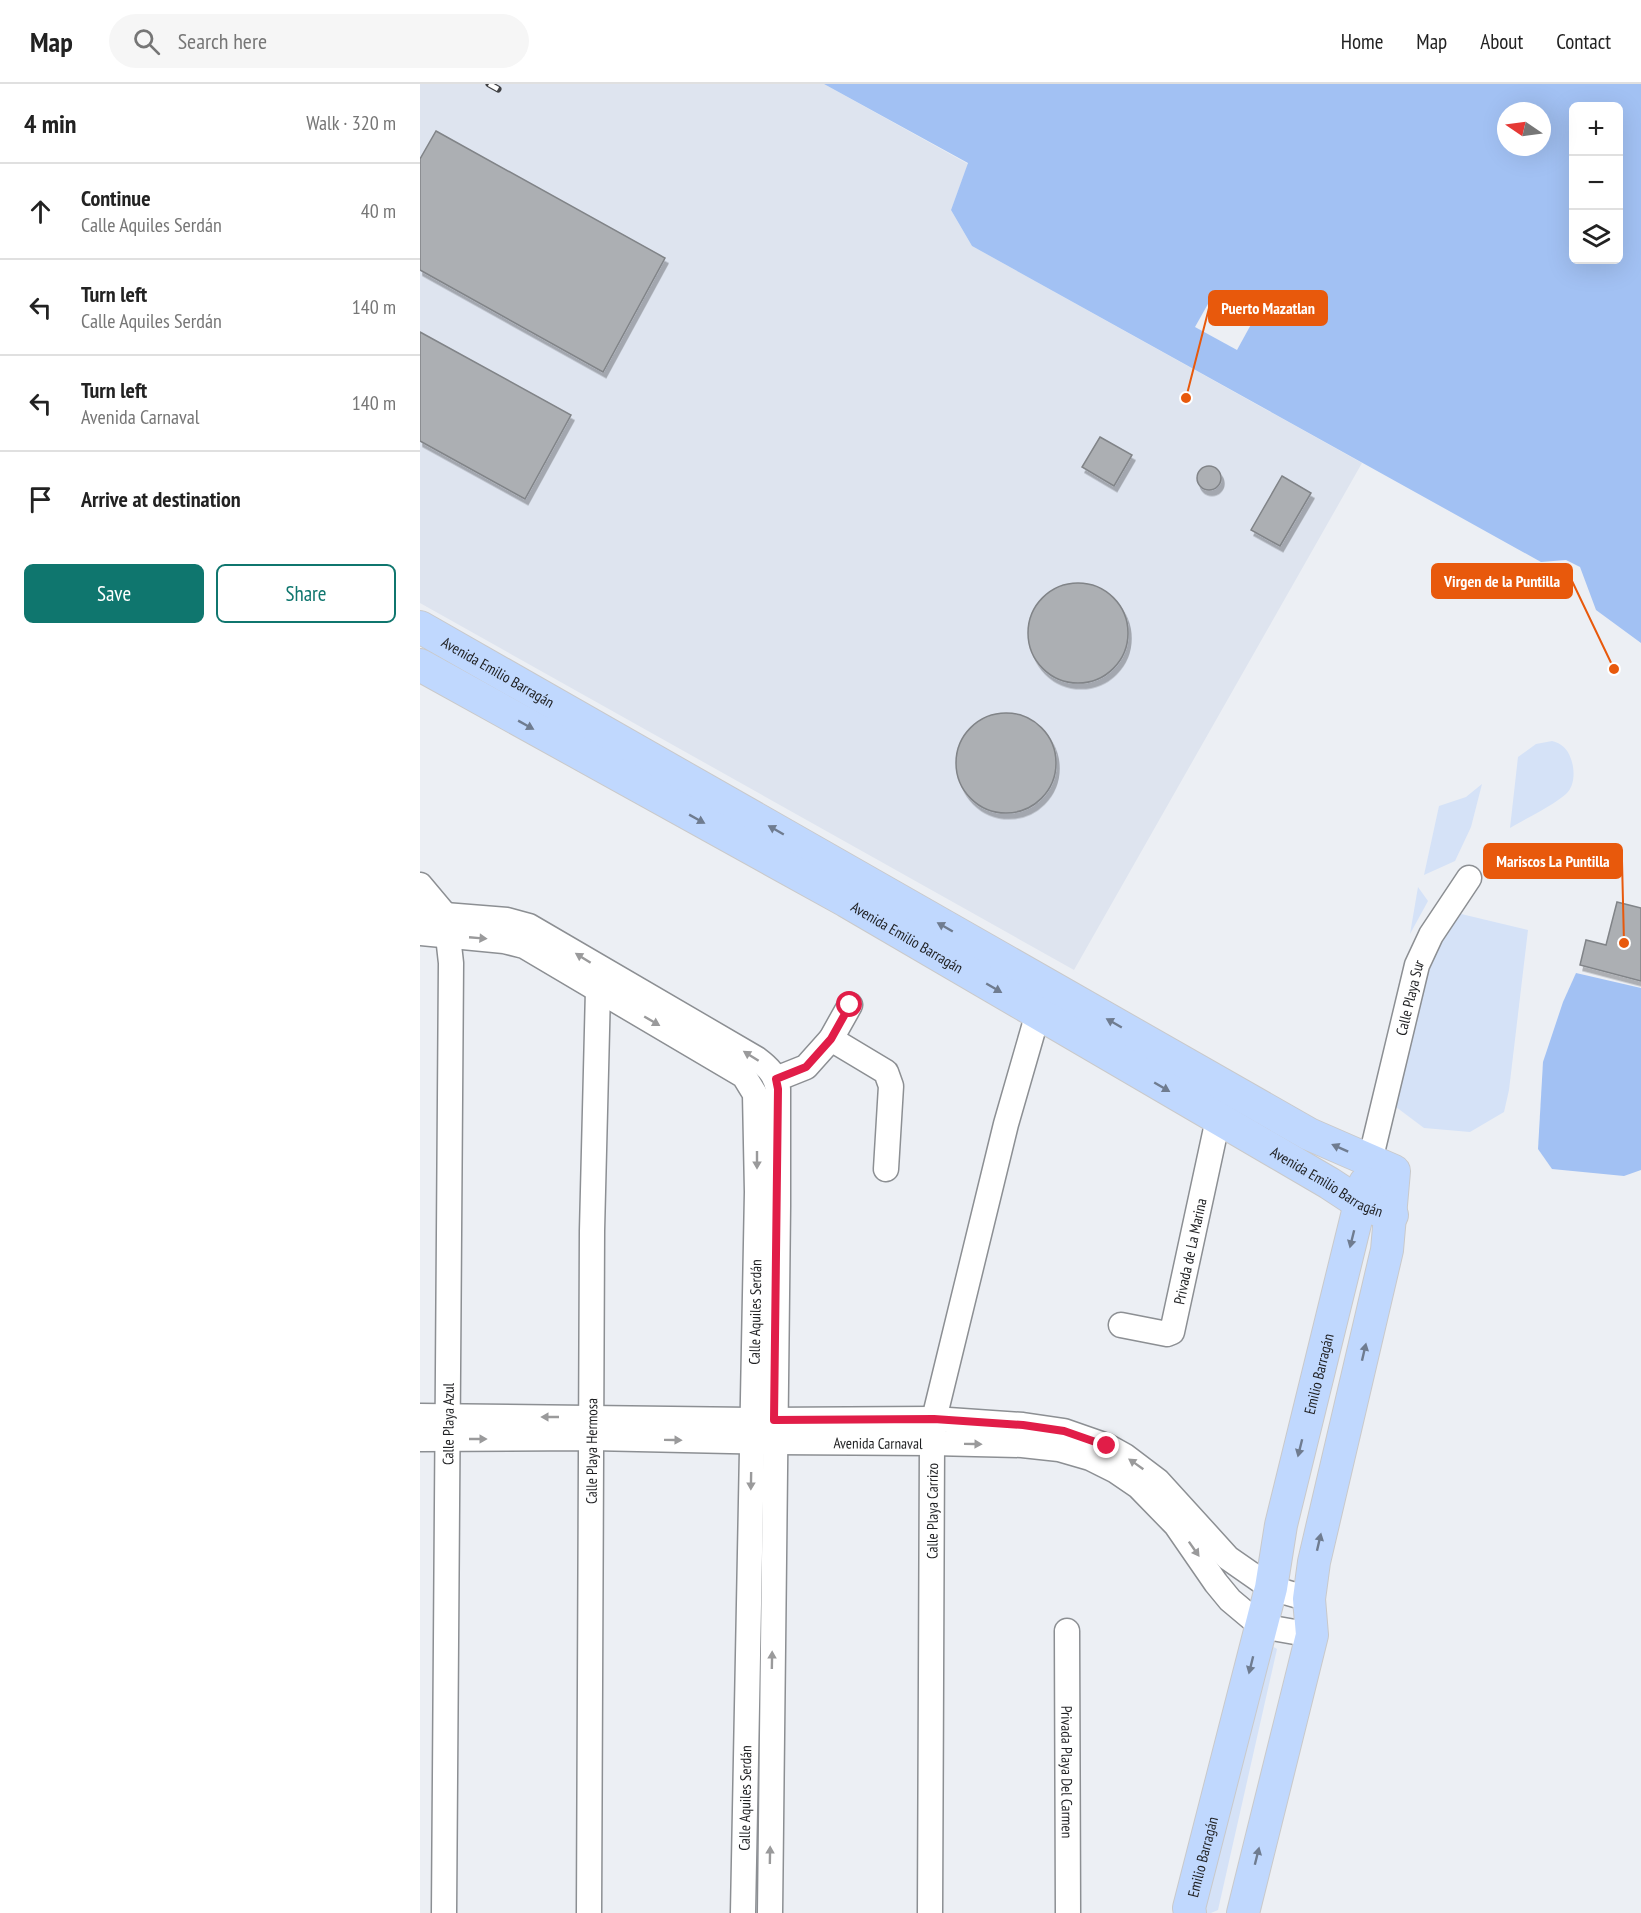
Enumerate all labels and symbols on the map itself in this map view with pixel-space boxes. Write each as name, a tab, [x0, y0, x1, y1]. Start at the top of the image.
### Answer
north arrow	[1497, 102, 1551, 156]
callout: Puerto Mazatlan	[1209, 291, 1327, 325]
text: Puerto Mazatlan	[1221, 298, 1315, 318]
callout: Virgen de la Puntilla	[1432, 564, 1572, 598]
text: Virgen de la Puntilla	[1443, 571, 1560, 591]
street label: Avenida Emilio Barragán	[438, 632, 558, 711]
one-way arrow	[518, 720, 535, 730]
one-way arrow	[688, 814, 705, 824]
one-way arrow	[767, 825, 784, 835]
callout: Mariscos La Puntilla	[1484, 844, 1622, 878]
text: Mariscos La Puntilla	[1496, 851, 1610, 871]
street label: Avenida Emilio Barragán	[848, 897, 967, 977]
one-way arrow	[936, 922, 953, 932]
one-way arrow	[469, 934, 488, 943]
one-way arrow	[575, 952, 591, 963]
street label: Calle Playa Sur	[1391, 956, 1428, 1037]
one-way arrow	[986, 982, 1002, 993]
route start	[836, 991, 862, 1017]
one-way arrow	[644, 1016, 660, 1027]
one-way arrow	[1106, 1018, 1122, 1029]
one-way arrow	[743, 1051, 760, 1062]
one-way arrow	[1154, 1081, 1170, 1092]
street label: Avenida Emilio Barragán	[1268, 1142, 1386, 1221]
one-way arrow	[1330, 1143, 1348, 1153]
one-way arrow	[752, 1151, 762, 1170]
street label: Privada de La Marina	[1169, 1196, 1210, 1306]
one-way arrow	[1347, 1230, 1357, 1248]
street label: Calle Aquiles Serdán	[745, 1259, 765, 1365]
street label: Emilio Barragán	[1299, 1331, 1337, 1416]
one-way arrow	[1359, 1342, 1369, 1361]
street label: Calle Playa Azul	[438, 1382, 457, 1465]
street label: Calle Playa Hermosa	[581, 1398, 601, 1504]
one-way arrow	[541, 1412, 560, 1422]
route end	[1093, 1432, 1119, 1458]
street label: Avenida Carnaval	[833, 1433, 923, 1452]
one-way arrow	[469, 1434, 488, 1444]
one-way arrow	[664, 1435, 683, 1445]
one-way arrow	[1295, 1439, 1305, 1458]
one-way arrow	[964, 1440, 983, 1449]
one-way arrow	[1128, 1458, 1144, 1470]
street label: Calle Playa Carrizo	[922, 1463, 941, 1559]
one-way arrow	[746, 1472, 756, 1491]
one-way arrow	[1315, 1532, 1324, 1551]
one-way arrow	[1188, 1541, 1199, 1557]
one-way arrow	[767, 1650, 777, 1669]
one-way arrow	[1246, 1656, 1255, 1674]
street label: Privada Playa Del Carmen	[1058, 1706, 1077, 1838]
street label: Calle Aquiles Serdán	[735, 1745, 755, 1851]
street label: Emilio Barragán	[1183, 1815, 1222, 1899]
one-way arrow	[765, 1845, 775, 1864]
one-way arrow	[1253, 1847, 1263, 1865]

